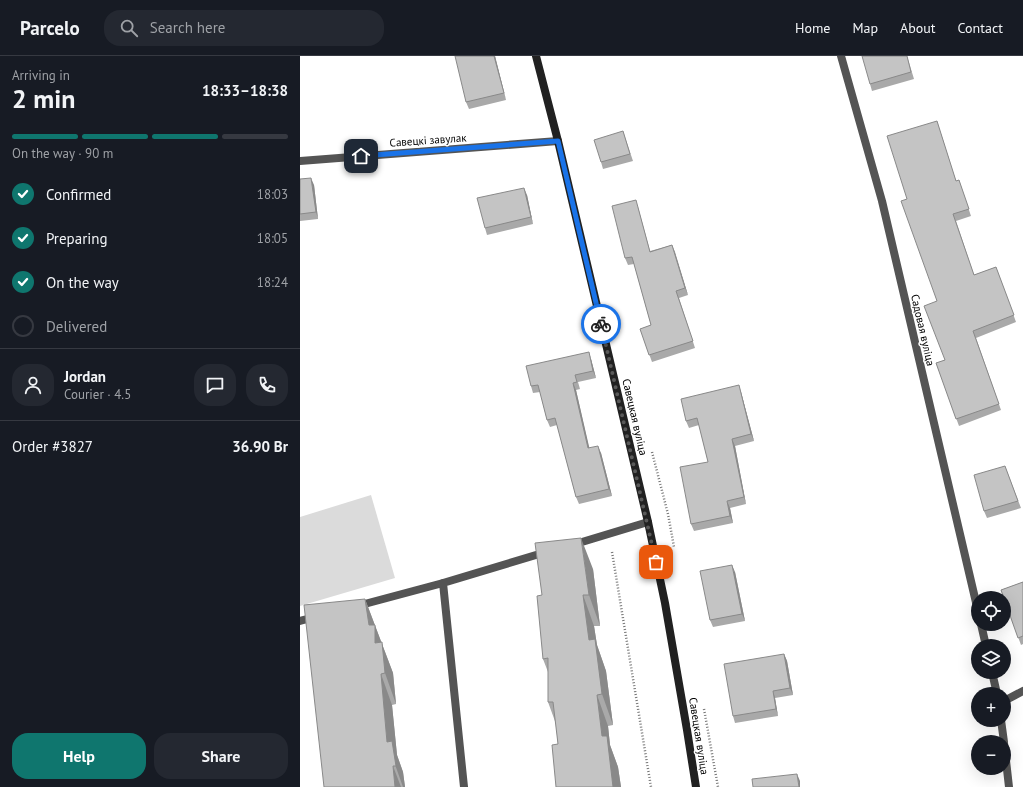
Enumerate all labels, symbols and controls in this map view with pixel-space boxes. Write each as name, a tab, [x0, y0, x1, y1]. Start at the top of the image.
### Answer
search box	[104, 10, 384, 46]
text: Parcelo	[20, 16, 80, 40]
icon: search	[118, 17, 140, 39]
text: Search here	[150, 18, 225, 37]
text: Home	[795, 19, 830, 37]
text: Map	[852, 19, 878, 37]
text: About	[900, 19, 936, 37]
text: Contact	[958, 19, 1003, 37]
text: Arriving in	[12, 67, 70, 84]
text: 18:33–18:38	[202, 81, 288, 100]
text: 2 min	[12, 82, 75, 115]
street label: Савецкі завулак	[389, 130, 468, 150]
pin	[344, 139, 378, 173]
text: On the way · 90 m	[12, 145, 113, 162]
icon: home	[350, 145, 372, 167]
icon: check	[12, 183, 34, 205]
text: Confirmed	[46, 185, 111, 204]
text: 18:03	[257, 186, 288, 203]
icon: check	[12, 227, 34, 249]
text: Preparing	[46, 229, 108, 248]
text: 18:05	[257, 230, 288, 247]
icon: check	[12, 271, 34, 293]
text: On the way	[46, 273, 119, 292]
text: 18:24	[257, 274, 288, 291]
street label: Садовая вуліца	[908, 293, 938, 367]
courier	[581, 304, 621, 344]
icon: bike	[590, 313, 612, 335]
text: Delivered	[46, 317, 107, 336]
button: person	[12, 364, 54, 406]
button: chat	[194, 364, 236, 406]
button: phone	[246, 364, 288, 406]
text: Jordan	[64, 367, 106, 386]
street label: Савецкая вуліца	[619, 377, 651, 457]
text: Courier · 4.5	[64, 386, 131, 403]
text: Order #3827	[12, 437, 93, 456]
text: 36.90 Br	[232, 437, 288, 456]
pin	[639, 545, 673, 579]
icon: bag	[645, 551, 667, 573]
map controls	[971, 591, 1011, 775]
button: locate	[971, 591, 1011, 631]
button: layers	[971, 639, 1011, 679]
button: +	[971, 687, 1011, 727]
street label: Савецкая вуліца	[686, 696, 712, 776]
button: Help	[12, 733, 146, 779]
button: Share	[154, 733, 288, 779]
button: −	[971, 735, 1011, 775]

